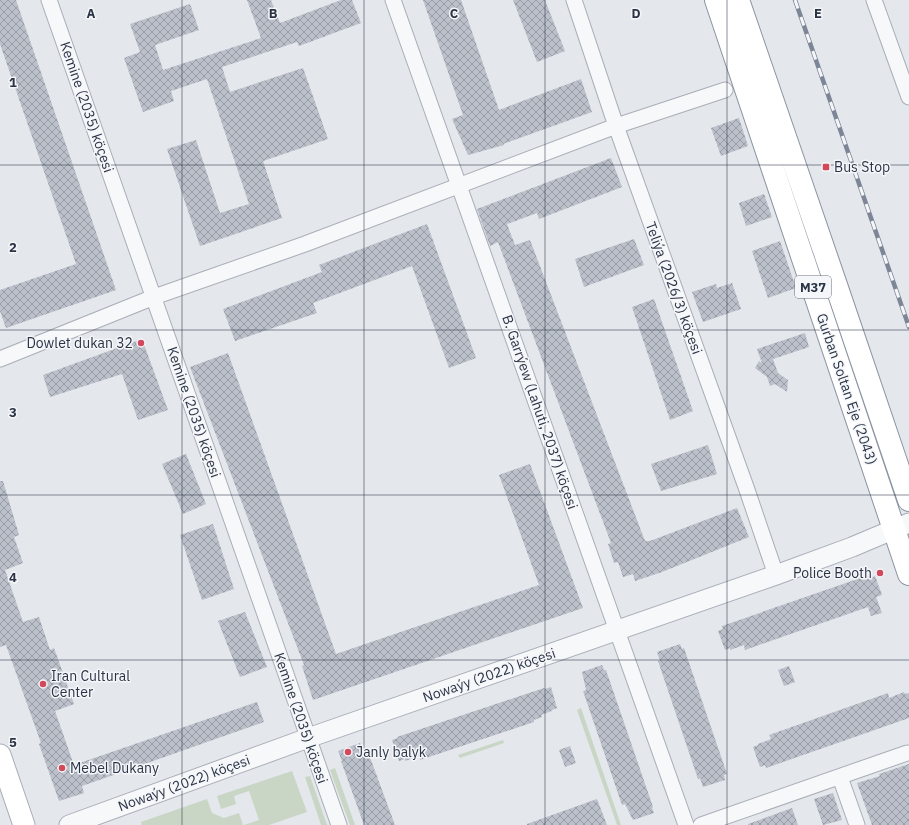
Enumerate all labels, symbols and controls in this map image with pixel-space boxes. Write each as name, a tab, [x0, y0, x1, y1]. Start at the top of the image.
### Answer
text: A	[87, 5, 96, 22]
text: B	[269, 5, 278, 22]
text: C	[450, 5, 459, 22]
text: D	[631, 5, 641, 22]
text: E	[814, 5, 822, 22]
street label: Kemine (2035) köçesi	[56, 39, 118, 175]
text: 1	[9, 74, 17, 91]
place label: Bus Stop	[834, 158, 890, 176]
marker: Bus Stop	[821, 162, 831, 172]
street label: Teliýa (2026/3) köçesi	[642, 219, 706, 357]
text: 2	[9, 239, 17, 256]
road number: M37	[795, 276, 831, 298]
street label: Gurban Soltan Eje (2043)	[813, 311, 881, 467]
street label: B. Garrýew (Lahuti, 2037) köçesi	[498, 312, 582, 512]
place label: Dowlet dukan 32	[26, 334, 133, 352]
marker: Dowlet dukan 32	[136, 338, 146, 348]
street label: Kemine (2035) köçesi	[163, 344, 225, 480]
text: 3	[9, 404, 17, 421]
place label: Police Booth	[793, 564, 872, 582]
marker: Police Booth	[875, 568, 885, 578]
text: 4	[9, 569, 17, 586]
street label: Nowaýy (2022) köçesi	[420, 644, 558, 706]
street label: Kemine (2035) köçesi	[270, 650, 332, 786]
place label: Iran Cultural Center	[51, 667, 130, 701]
marker: Iran Cultural Center	[38, 679, 48, 689]
text: 5	[9, 734, 17, 751]
place label: Janly balyk	[356, 743, 427, 761]
marker: Janly balyk	[343, 747, 353, 757]
street label: Nowaýy (2022) köçesi	[116, 751, 252, 815]
place label: Mebel Dukany	[70, 759, 159, 777]
marker: Mebel Dukany	[57, 763, 67, 773]

